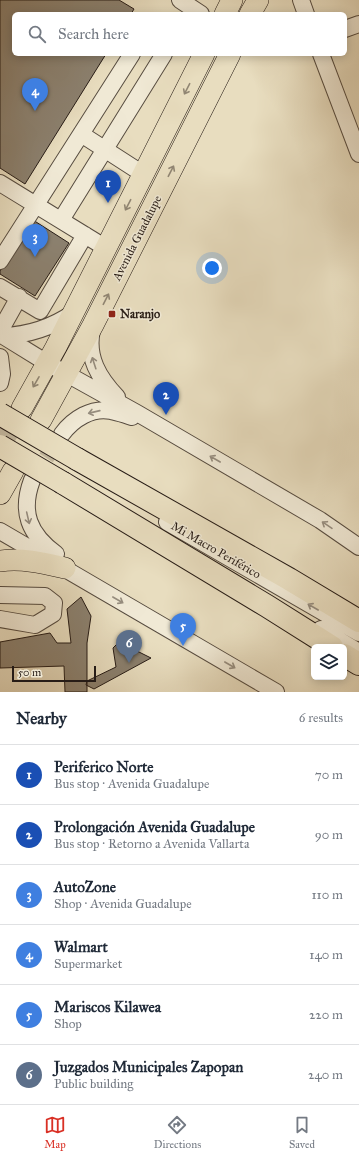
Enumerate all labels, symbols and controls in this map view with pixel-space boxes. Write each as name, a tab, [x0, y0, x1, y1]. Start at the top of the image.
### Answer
search box	[12, 12, 347, 56]
icon: search	[26, 23, 48, 45]
text: Search here	[58, 25, 129, 43]
pin: 4	[22, 78, 48, 111]
one-way arrow	[183, 83, 190, 95]
one-way arrow	[168, 165, 175, 177]
pin: 1	[95, 170, 121, 203]
street label: Avenida Guadalupe	[109, 193, 164, 284]
one-way arrow	[124, 198, 131, 210]
pin: 3	[22, 224, 48, 257]
your location	[202, 258, 222, 278]
one-way arrow	[103, 294, 110, 306]
place label: Naranjo	[120, 307, 160, 322]
marker: Naranjo	[107, 309, 117, 319]
one-way arrow	[90, 356, 97, 369]
one-way arrow	[32, 376, 40, 388]
pin: 2	[153, 382, 179, 415]
one-way arrow	[87, 409, 100, 416]
one-way arrow	[209, 454, 221, 462]
one-way arrow	[25, 511, 33, 524]
street label: Mi Macro Periférico	[169, 519, 263, 581]
one-way arrow	[322, 521, 333, 529]
one-way arrow	[112, 596, 124, 604]
one-way arrow	[307, 602, 319, 610]
pin: 5	[170, 613, 196, 646]
pin: 6	[116, 630, 142, 663]
map controls	[311, 644, 347, 680]
button: layers	[311, 644, 347, 680]
one-way arrow	[224, 662, 236, 670]
scale bar	[12, 664, 96, 683]
text: 50 m	[18, 666, 41, 679]
text: Nearby	[16, 708, 67, 729]
text: 6 results	[299, 710, 343, 726]
text: Periferico Norte	[54, 758, 154, 776]
text: 1	[26, 767, 32, 783]
text: 70 m	[315, 767, 343, 783]
text: Bus stop · Avenida Guadalupe	[54, 776, 209, 792]
text: Prolongación Avenida Guadalupe	[54, 818, 255, 836]
text: 2	[26, 827, 32, 843]
text: 90 m	[315, 827, 343, 843]
text: Bus stop · Retorno a Avenida Vallarta	[54, 836, 249, 852]
text: AutoZone	[54, 878, 116, 896]
text: 3	[26, 887, 32, 903]
text: 110 m	[311, 887, 343, 903]
text: Shop · Avenida Guadalupe	[54, 896, 192, 912]
text: Walmart	[54, 938, 108, 956]
text: 4	[25, 947, 33, 963]
text: 140 m	[309, 947, 343, 963]
text: Supermarket	[54, 956, 122, 972]
text: Mariscos Kilawea	[54, 998, 161, 1016]
text: 5	[26, 1007, 32, 1023]
text: 220 m	[309, 1007, 343, 1023]
text: Shop	[54, 1016, 82, 1032]
text: Juzgados Municipales Zapopan	[54, 1058, 243, 1076]
text: 6	[26, 1067, 32, 1083]
text: 240 m	[308, 1067, 343, 1083]
text: Public building	[54, 1076, 133, 1092]
tab: Map	[44, 1114, 66, 1151]
tab: Directions	[154, 1114, 201, 1151]
tab: Saved	[289, 1114, 315, 1151]

